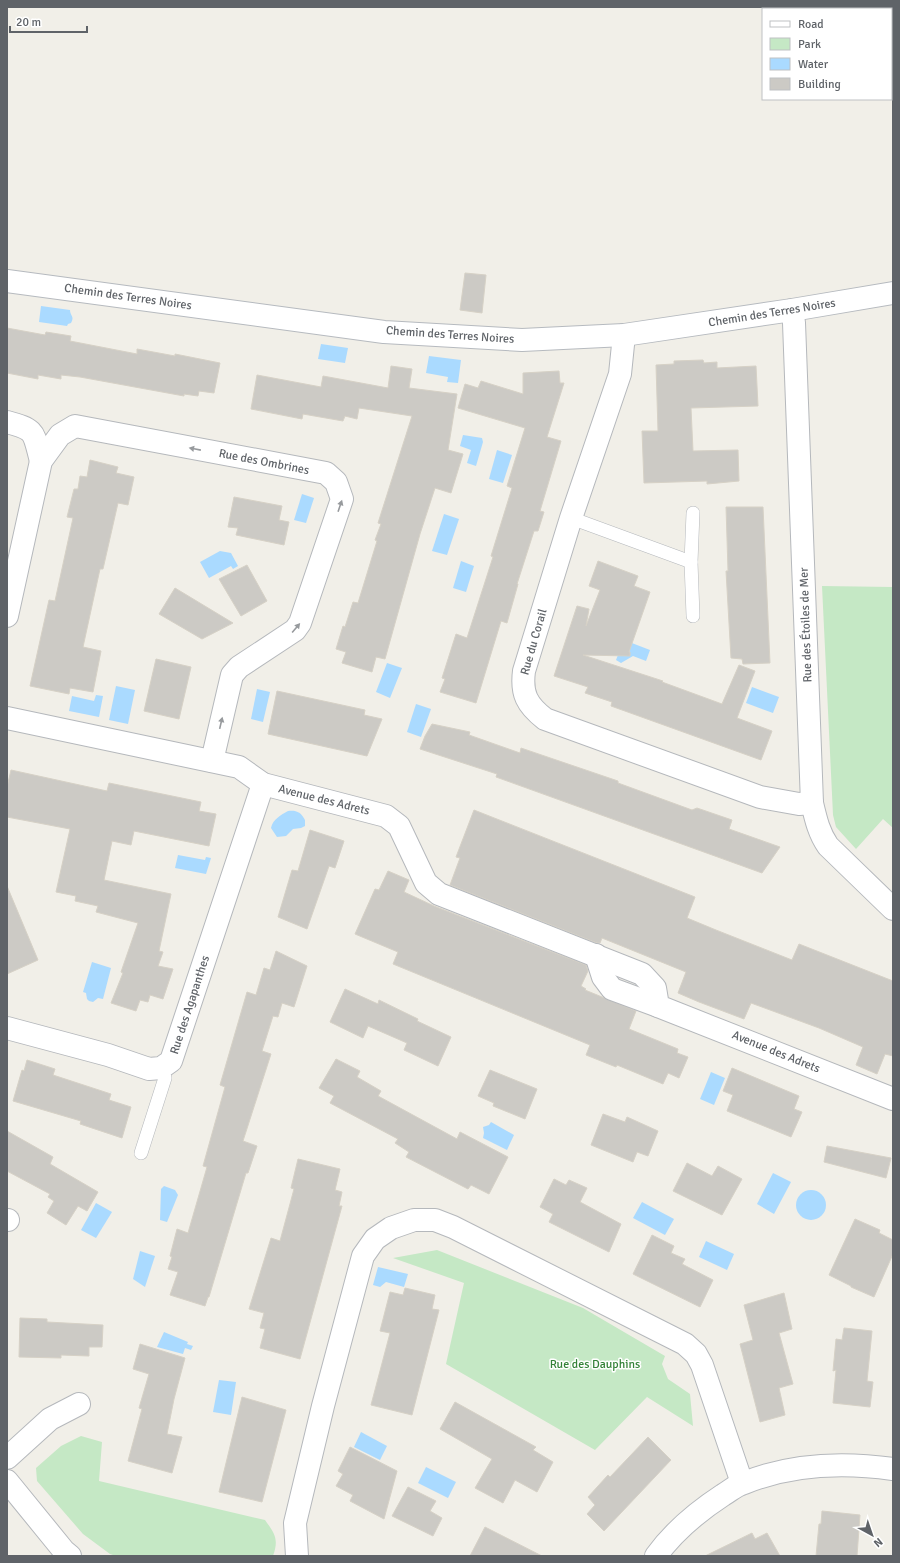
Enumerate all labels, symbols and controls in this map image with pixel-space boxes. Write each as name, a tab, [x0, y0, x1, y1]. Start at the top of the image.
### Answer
scale bar	[10, 8, 87, 34]
legend	[762, 8, 892, 100]
text: 20 m	[16, 15, 41, 30]
text: Road	[798, 17, 824, 32]
text: Park	[798, 37, 821, 52]
text: Water	[798, 57, 829, 72]
text: Building	[798, 77, 841, 92]
street label: Chemin des Terres Noires	[63, 281, 193, 313]
street label: Chemin des Terres Noires	[707, 296, 837, 330]
street label: Chemin des Terres Noires	[385, 323, 515, 347]
one-way arrow	[189, 445, 201, 451]
street label: Rue des Ombrines	[217, 446, 311, 478]
one-way arrow	[337, 500, 343, 512]
street label: Rue des Étoiles de Mer	[796, 567, 816, 683]
street label: Rue du Corail	[517, 607, 551, 677]
one-way arrow	[291, 622, 300, 633]
one-way arrow	[218, 717, 224, 730]
street label: Avenue des Adrets	[277, 781, 371, 819]
street label: Rue des Agapanthes	[167, 954, 213, 1056]
street label: Avenue des Adrets	[730, 1027, 822, 1077]
park label: Rue des Dauphins	[550, 1357, 640, 1372]
north arrow	[852, 1515, 892, 1555]
text: N	[871, 1535, 885, 1550]

